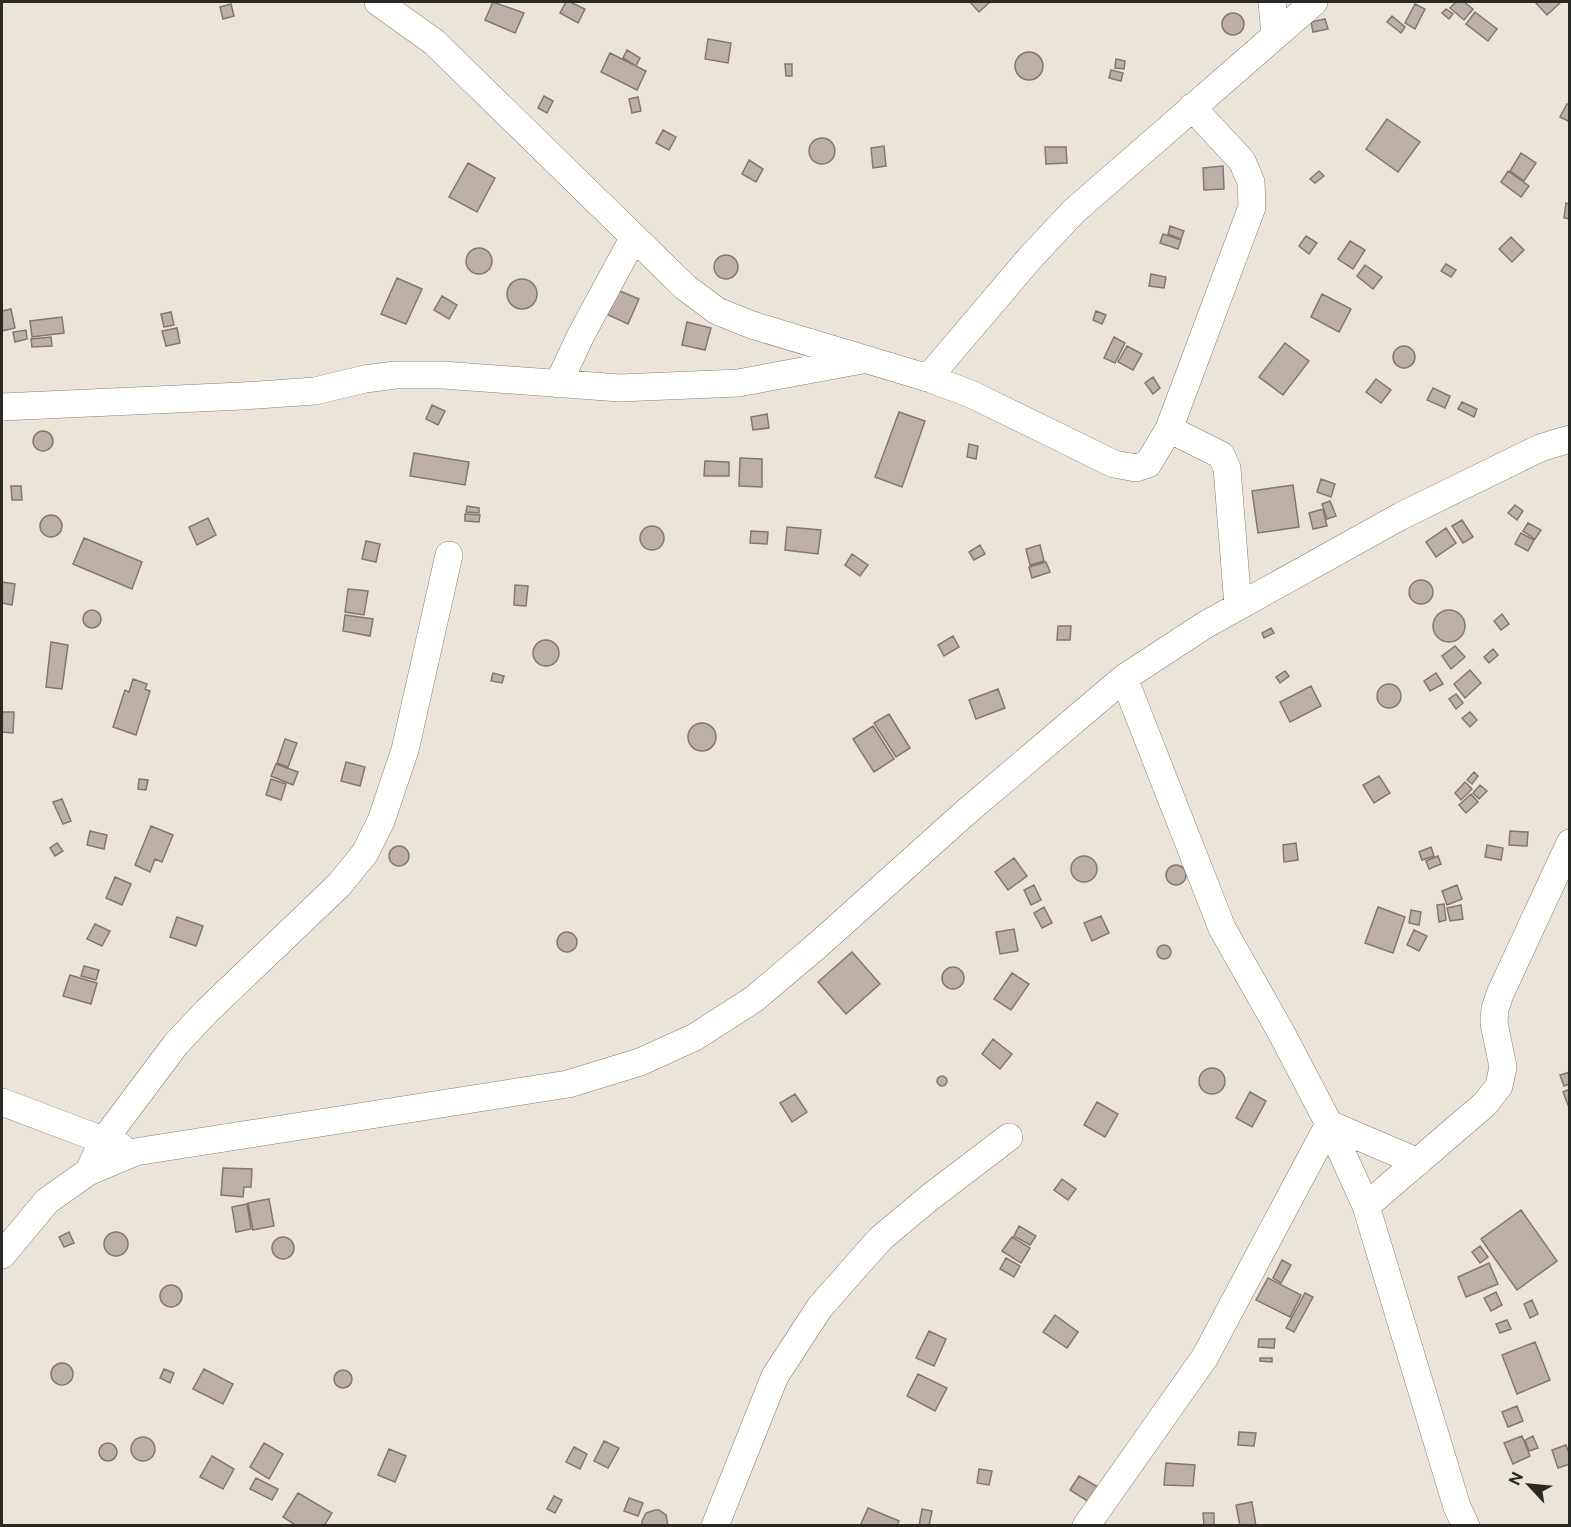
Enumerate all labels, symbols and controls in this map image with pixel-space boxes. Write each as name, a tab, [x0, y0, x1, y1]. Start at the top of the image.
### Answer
north arrow	[1499, 1455, 1559, 1515]
text: N	[1505, 1469, 1527, 1488]

